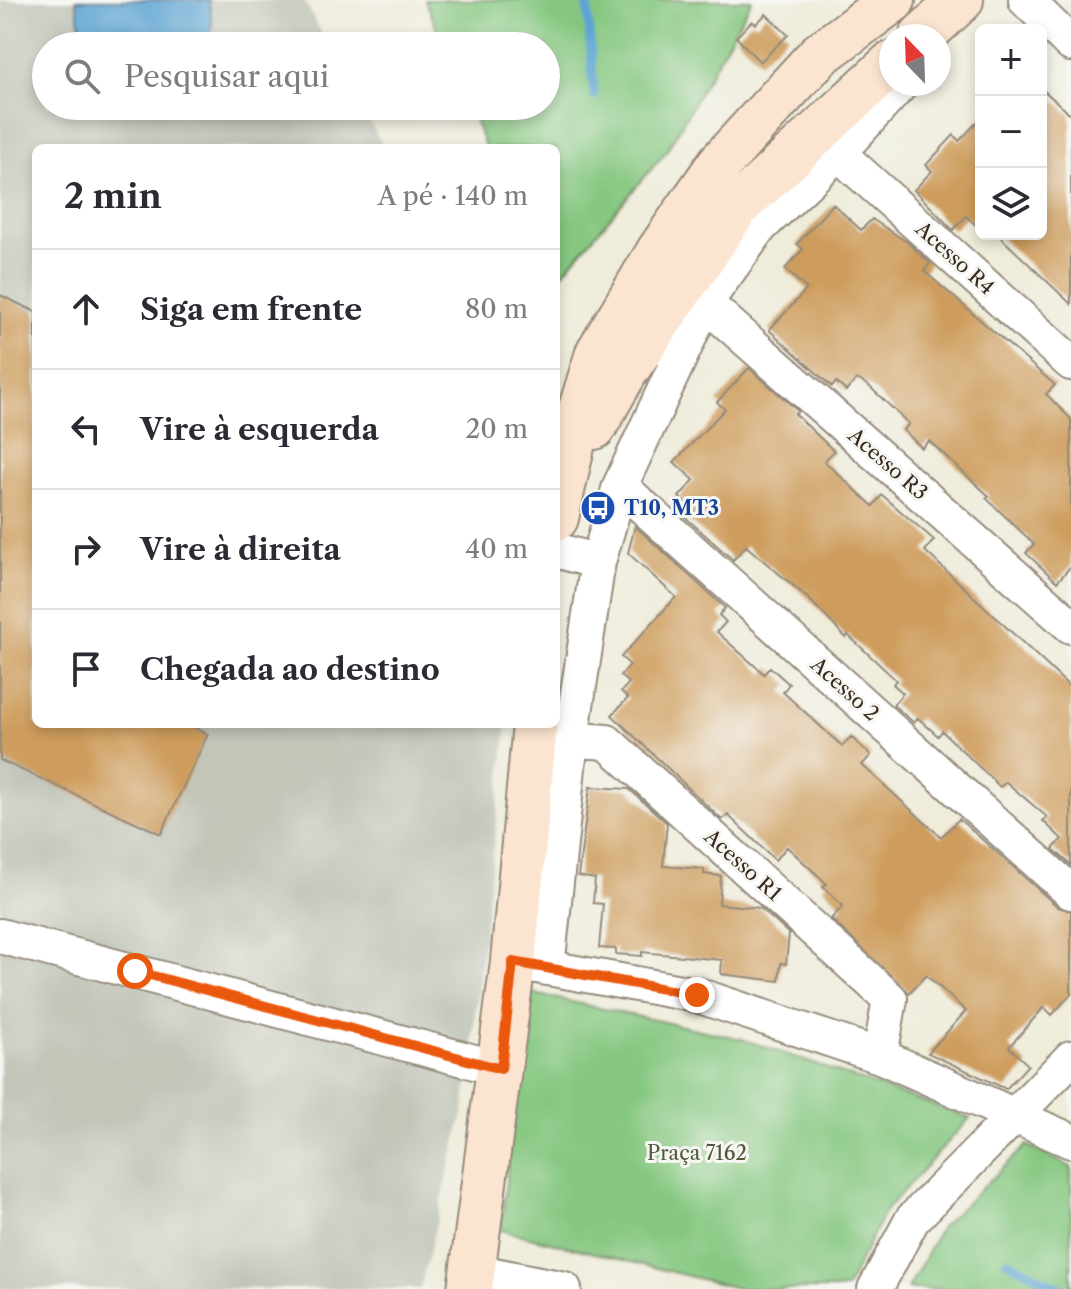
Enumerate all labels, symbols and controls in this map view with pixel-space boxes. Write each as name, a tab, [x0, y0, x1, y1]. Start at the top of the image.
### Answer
north arrow	[879, 24, 951, 96]
map controls	[975, 24, 1047, 240]
button: +	[975, 24, 1047, 96]
search box	[32, 32, 560, 120]
icon: search	[60, 54, 104, 98]
text: Pesquisar aqui	[124, 58, 329, 95]
button: −	[975, 96, 1047, 168]
button: layers	[975, 168, 1047, 240]
text: 2 min	[64, 175, 162, 217]
text: A pé · 140 m	[377, 180, 528, 212]
street label: Acesso R4	[910, 216, 999, 299]
icon: ahead	[64, 287, 108, 331]
text: Siga em frente	[140, 291, 362, 328]
text: 80 m	[465, 293, 528, 325]
icon: left	[64, 407, 108, 451]
text: Vire à esquerda	[140, 411, 379, 448]
text: 20 m	[465, 413, 528, 445]
street label: Acesso R3	[843, 423, 932, 505]
bus stop icon: T10, MT3	[579, 489, 617, 527]
place label: T10, MT3	[624, 496, 719, 520]
icon: right	[64, 527, 108, 571]
text: Vire à direita	[140, 531, 341, 568]
text: 40 m	[465, 533, 528, 565]
icon: arrive	[64, 647, 108, 691]
text: Chegada ao destino	[140, 651, 440, 688]
street label: Acesso 2	[805, 652, 884, 726]
street label: Acesso R1	[699, 824, 787, 906]
route start	[117, 953, 153, 989]
route end	[679, 977, 715, 1013]
park label: Praça 7162	[647, 1141, 747, 1165]

